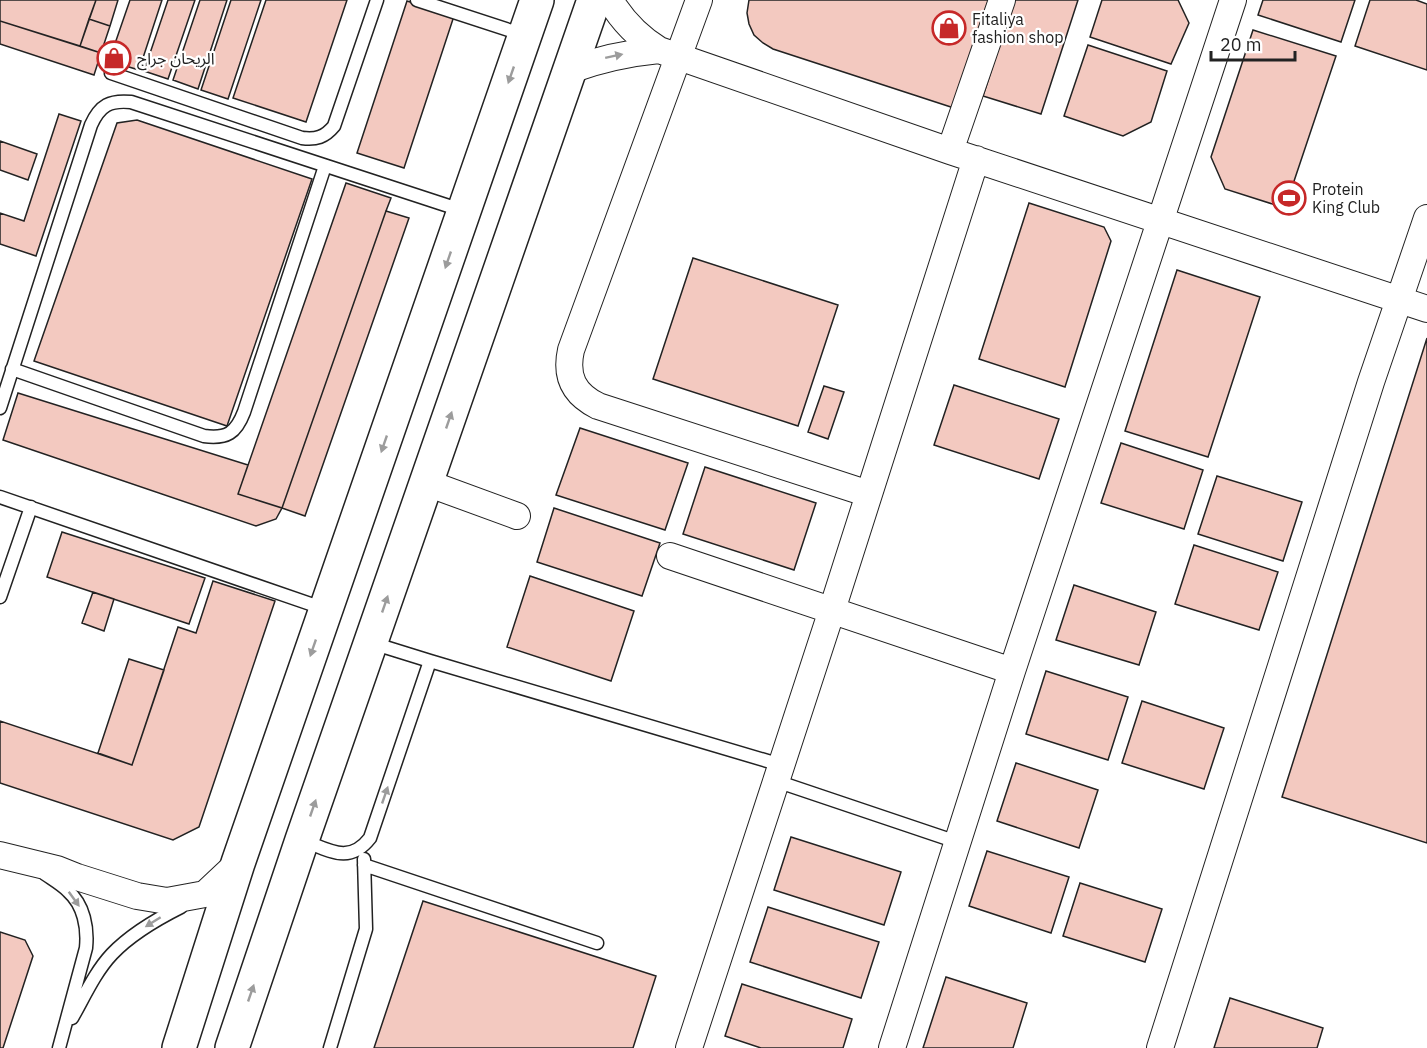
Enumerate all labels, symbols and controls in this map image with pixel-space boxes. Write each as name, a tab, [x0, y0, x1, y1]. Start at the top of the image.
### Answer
place label: Fitaliya fashion shop	[972, 9, 1064, 47]
shop icon: Fitaliya fashion shop	[931, 10, 967, 46]
scale bar	[1211, 24, 1295, 62]
text: 20 m	[1220, 33, 1262, 56]
shop icon: الريحان جراج	[96, 40, 132, 76]
place label: الريحان جراج	[137, 48, 215, 71]
one-way arrow	[604, 51, 623, 60]
one-way arrow	[506, 66, 516, 84]
place label: Protein King Club	[1312, 179, 1380, 217]
sports icon: Protein King Club	[1271, 180, 1307, 216]
one-way arrow	[442, 251, 452, 269]
one-way arrow	[444, 411, 454, 429]
one-way arrow	[378, 435, 388, 453]
one-way arrow	[380, 595, 390, 613]
one-way arrow	[308, 639, 317, 657]
one-way arrow	[381, 786, 390, 804]
one-way arrow	[309, 799, 319, 817]
one-way arrow	[68, 890, 80, 906]
one-way arrow	[145, 917, 161, 928]
one-way arrow	[246, 984, 256, 1002]

